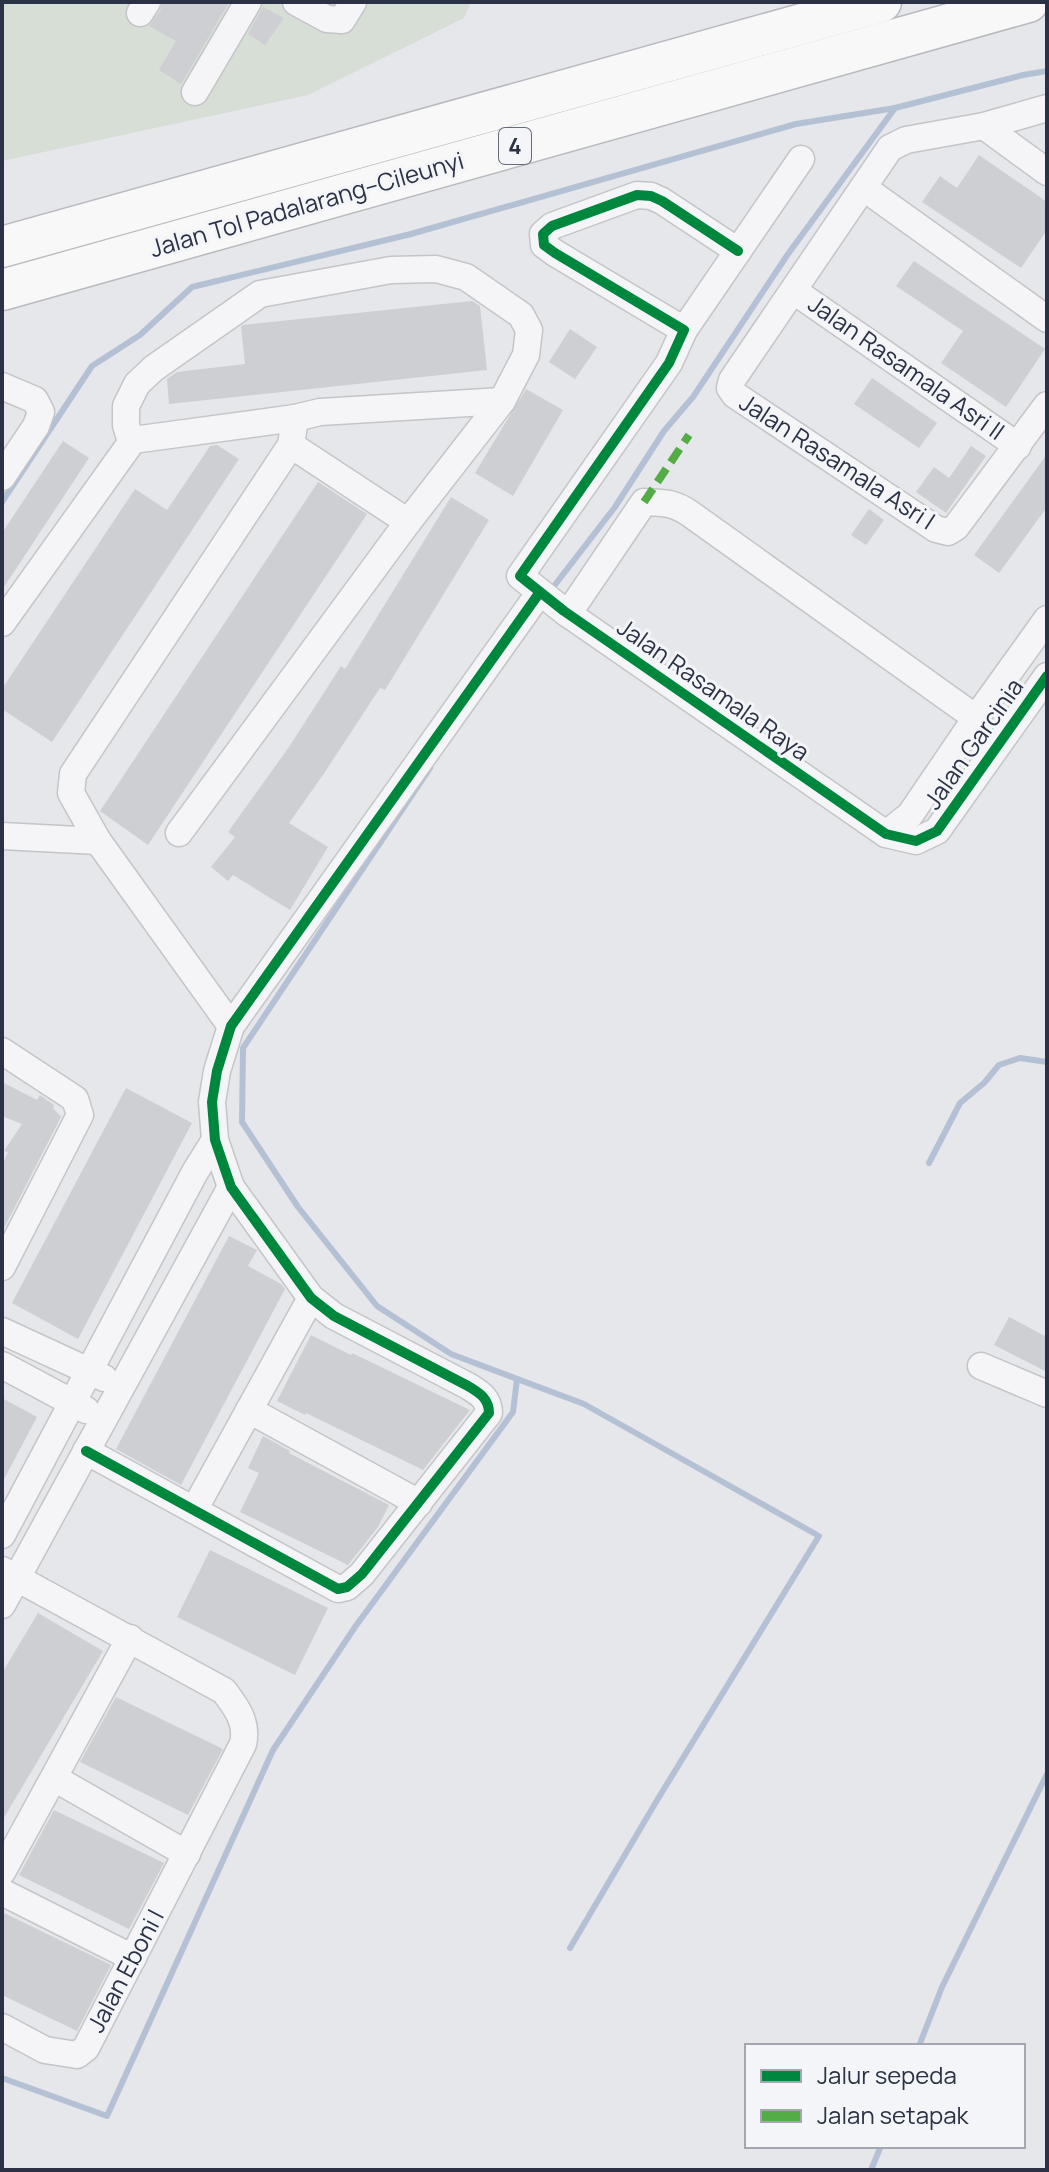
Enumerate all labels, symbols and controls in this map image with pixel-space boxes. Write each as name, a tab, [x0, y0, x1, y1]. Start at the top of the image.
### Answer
road number: 4	[499, 128, 531, 164]
street label: Jalan Tol Padalarang–Cileunyi	[146, 143, 467, 264]
street label: Jalan Rasamala Asri II	[802, 287, 1011, 447]
street label: Jalan Rasamala Asri I	[734, 385, 942, 536]
street label: Jalan Rasamala Raya	[611, 610, 817, 768]
street label: Jalan Garcinia	[915, 671, 1030, 815]
street label: Jalan Eboni I	[78, 1903, 171, 2038]
legend	[745, 2044, 1025, 2148]
text: Jalur sepeda	[817, 2058, 957, 2091]
text: Jalan setapak	[817, 2098, 970, 2131]

